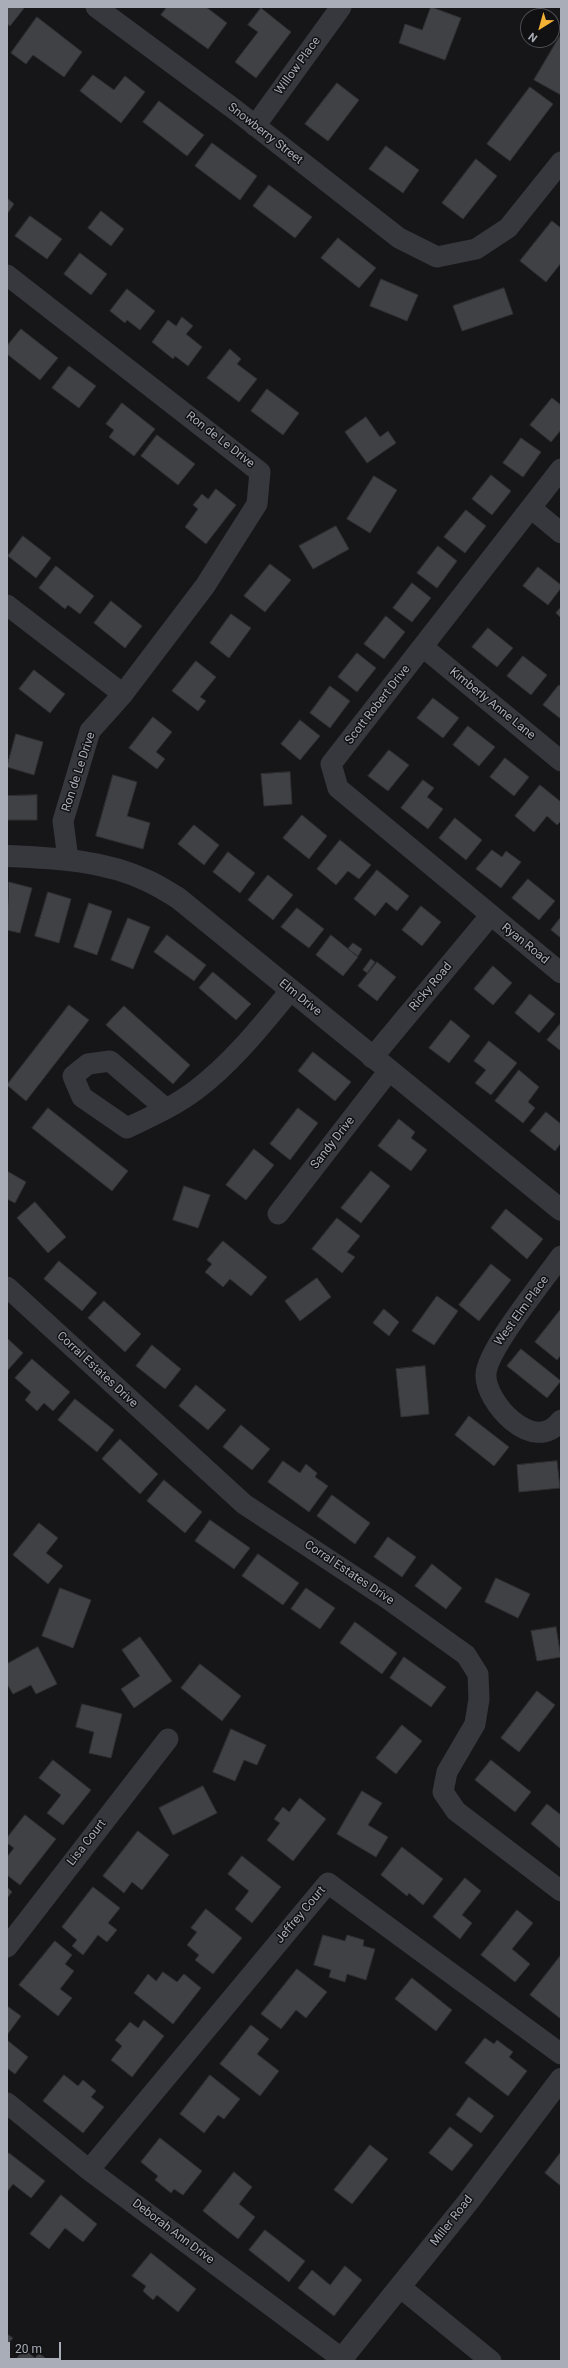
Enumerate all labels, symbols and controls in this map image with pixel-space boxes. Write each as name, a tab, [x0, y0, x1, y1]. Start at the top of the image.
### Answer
north arrow	[520, 8, 560, 48]
text: N	[526, 30, 540, 45]
street label: Willow Place	[272, 34, 324, 98]
street label: Snowberry Street	[225, 100, 305, 168]
street label: Ron de Le Drive	[183, 409, 257, 471]
street label: Scott Robert Drive	[343, 662, 413, 748]
street label: Kimberly Anne Lane	[446, 665, 538, 743]
street label: Ron de Le Drive	[59, 730, 99, 814]
street label: Ryan Road	[498, 921, 552, 967]
street label: Ricky Road	[407, 960, 455, 1014]
street label: Elm Drive	[276, 977, 324, 1019]
street label: Sandy Drive	[308, 1114, 358, 1172]
street label: West Elm Place	[492, 1273, 552, 1349]
street label: Corral Estates Drive	[54, 1329, 140, 1411]
street label: Corral Estates Drive	[302, 1538, 396, 1608]
street label: Lisa Court	[65, 1817, 109, 1869]
street label: Jeffrey Court	[273, 1884, 329, 1946]
street label: Miller Road	[428, 2193, 476, 2249]
street label: Deborah Ann Drive	[129, 2197, 217, 2267]
scale bar	[10, 2334, 63, 2360]
text: 20 m	[15, 2342, 42, 2356]

